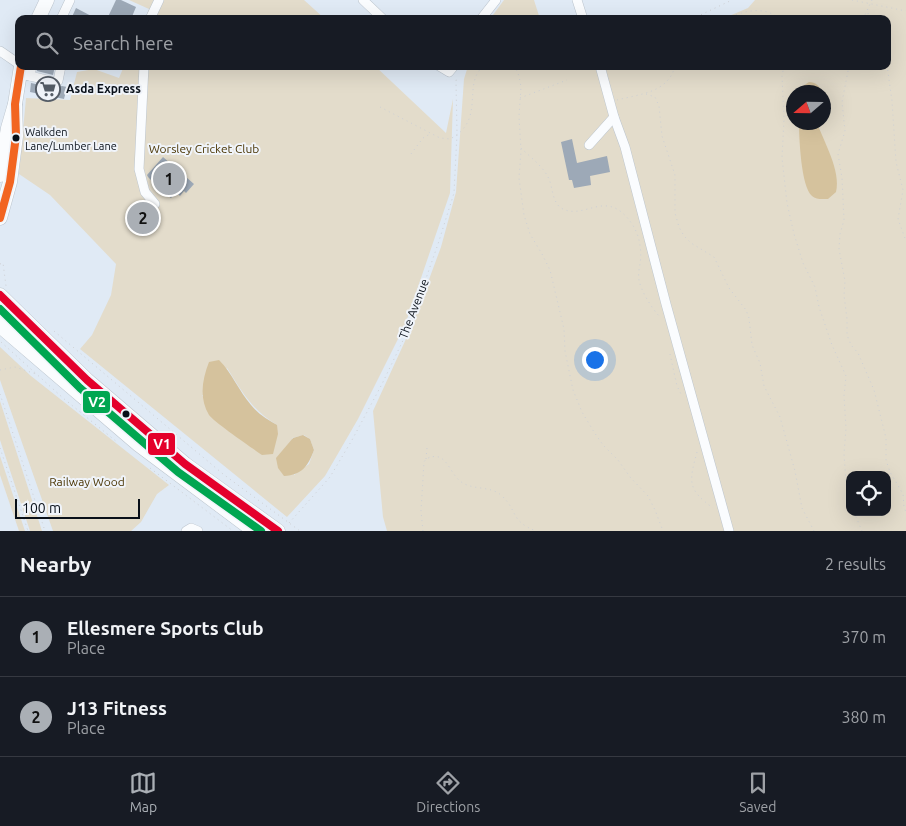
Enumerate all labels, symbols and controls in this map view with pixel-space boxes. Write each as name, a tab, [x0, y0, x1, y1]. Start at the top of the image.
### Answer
search box	[15, 15, 891, 70]
icon: search	[33, 29, 61, 57]
text: Search here	[73, 32, 173, 54]
supermarket icon: Asda Express	[35, 76, 61, 102]
place label: Asda Express	[66, 82, 141, 95]
north arrow	[786, 85, 831, 130]
place label: Walkden Lane/Lumber Lane	[25, 126, 117, 152]
marker: Walkden Lane/Lumber Lane	[11, 133, 21, 143]
park label: Worsley Cricket Club	[149, 142, 259, 155]
pin: 1	[153, 160, 185, 198]
pin: 2	[127, 199, 159, 237]
street label: The Avenue	[396, 277, 431, 341]
your location	[582, 347, 608, 373]
line badge: V2	[82, 390, 111, 414]
text: V2	[88, 394, 106, 410]
unlabelled marker	[121, 409, 131, 419]
line badge: V1	[147, 432, 176, 456]
text: V1	[153, 436, 171, 452]
map controls	[846, 471, 891, 516]
button: locate	[846, 471, 891, 516]
park label: Railway Wood	[49, 475, 125, 488]
scale bar	[15, 496, 140, 519]
text: 100 m	[22, 500, 61, 516]
text: Nearby	[20, 552, 91, 576]
text: 2 results	[825, 555, 886, 573]
text: Ellesmere Sports Club	[67, 617, 264, 639]
text: 1	[31, 628, 41, 646]
text: 370 m	[841, 628, 886, 646]
text: Place	[67, 639, 105, 657]
text: J13 Fitness	[67, 697, 167, 719]
text: 2	[31, 708, 41, 726]
text: 380 m	[841, 708, 886, 726]
text: Place	[67, 719, 105, 737]
tab: Map	[129, 769, 157, 815]
tab: Directions	[416, 769, 480, 815]
tab: Saved	[739, 769, 777, 815]

